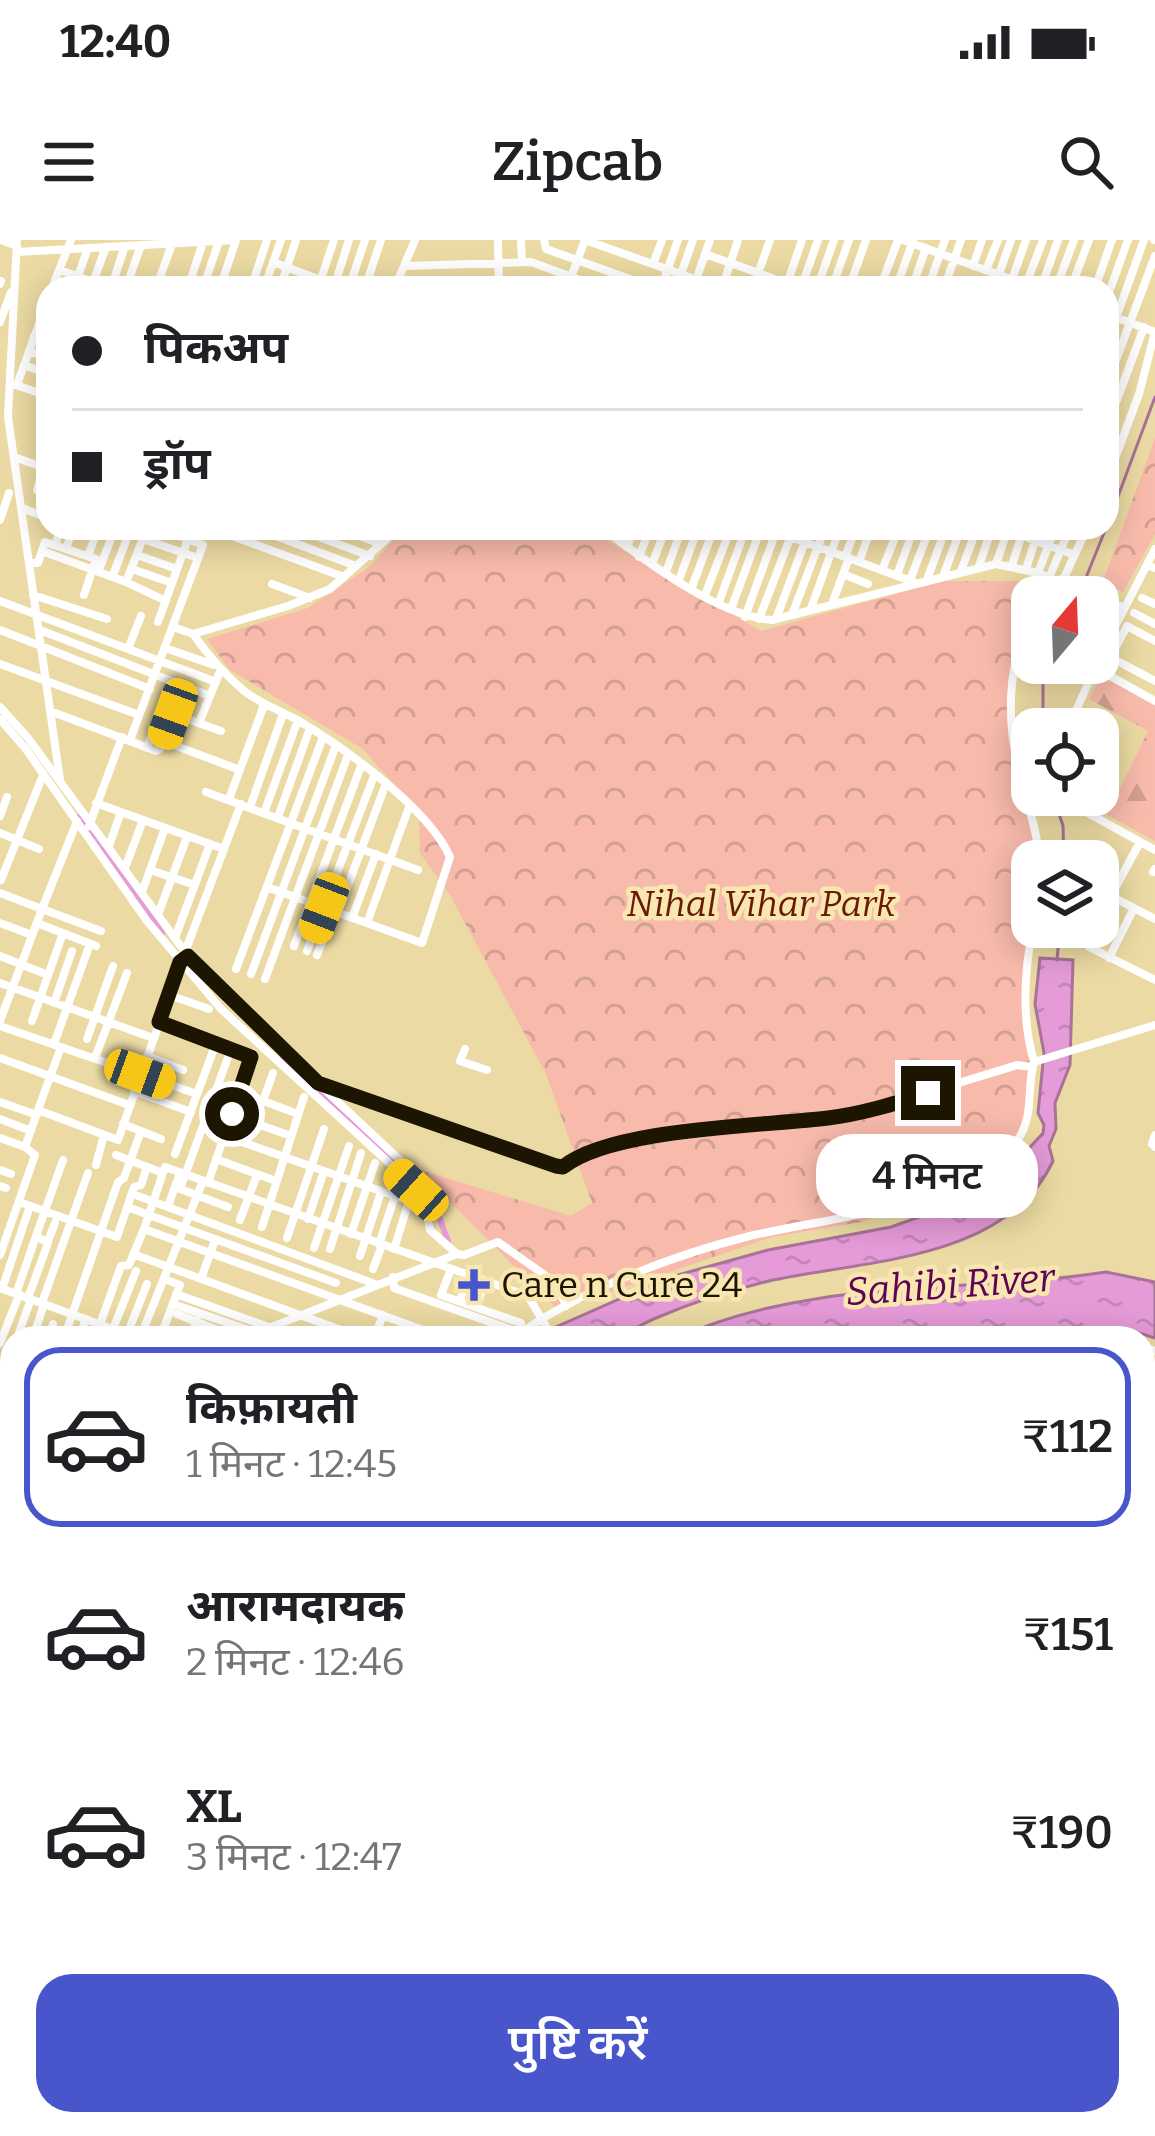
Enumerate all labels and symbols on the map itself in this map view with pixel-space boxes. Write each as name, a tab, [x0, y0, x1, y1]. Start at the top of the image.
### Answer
north arrow	[1011, 576, 1119, 684]
car	[144, 674, 202, 754]
car	[294, 868, 354, 948]
park label: Nihal Vihar Park	[626, 882, 896, 926]
car	[100, 1045, 180, 1103]
route end	[901, 1066, 955, 1120]
route start	[205, 1087, 259, 1141]
callout: 4 मिनट	[817, 1135, 1039, 1219]
car	[377, 1153, 455, 1227]
water label: Sahibi River	[844, 1255, 1058, 1315]
place label: Care n Cure 24	[501, 1263, 742, 1307]
marker: Care n Cure 24	[458, 1269, 490, 1301]

